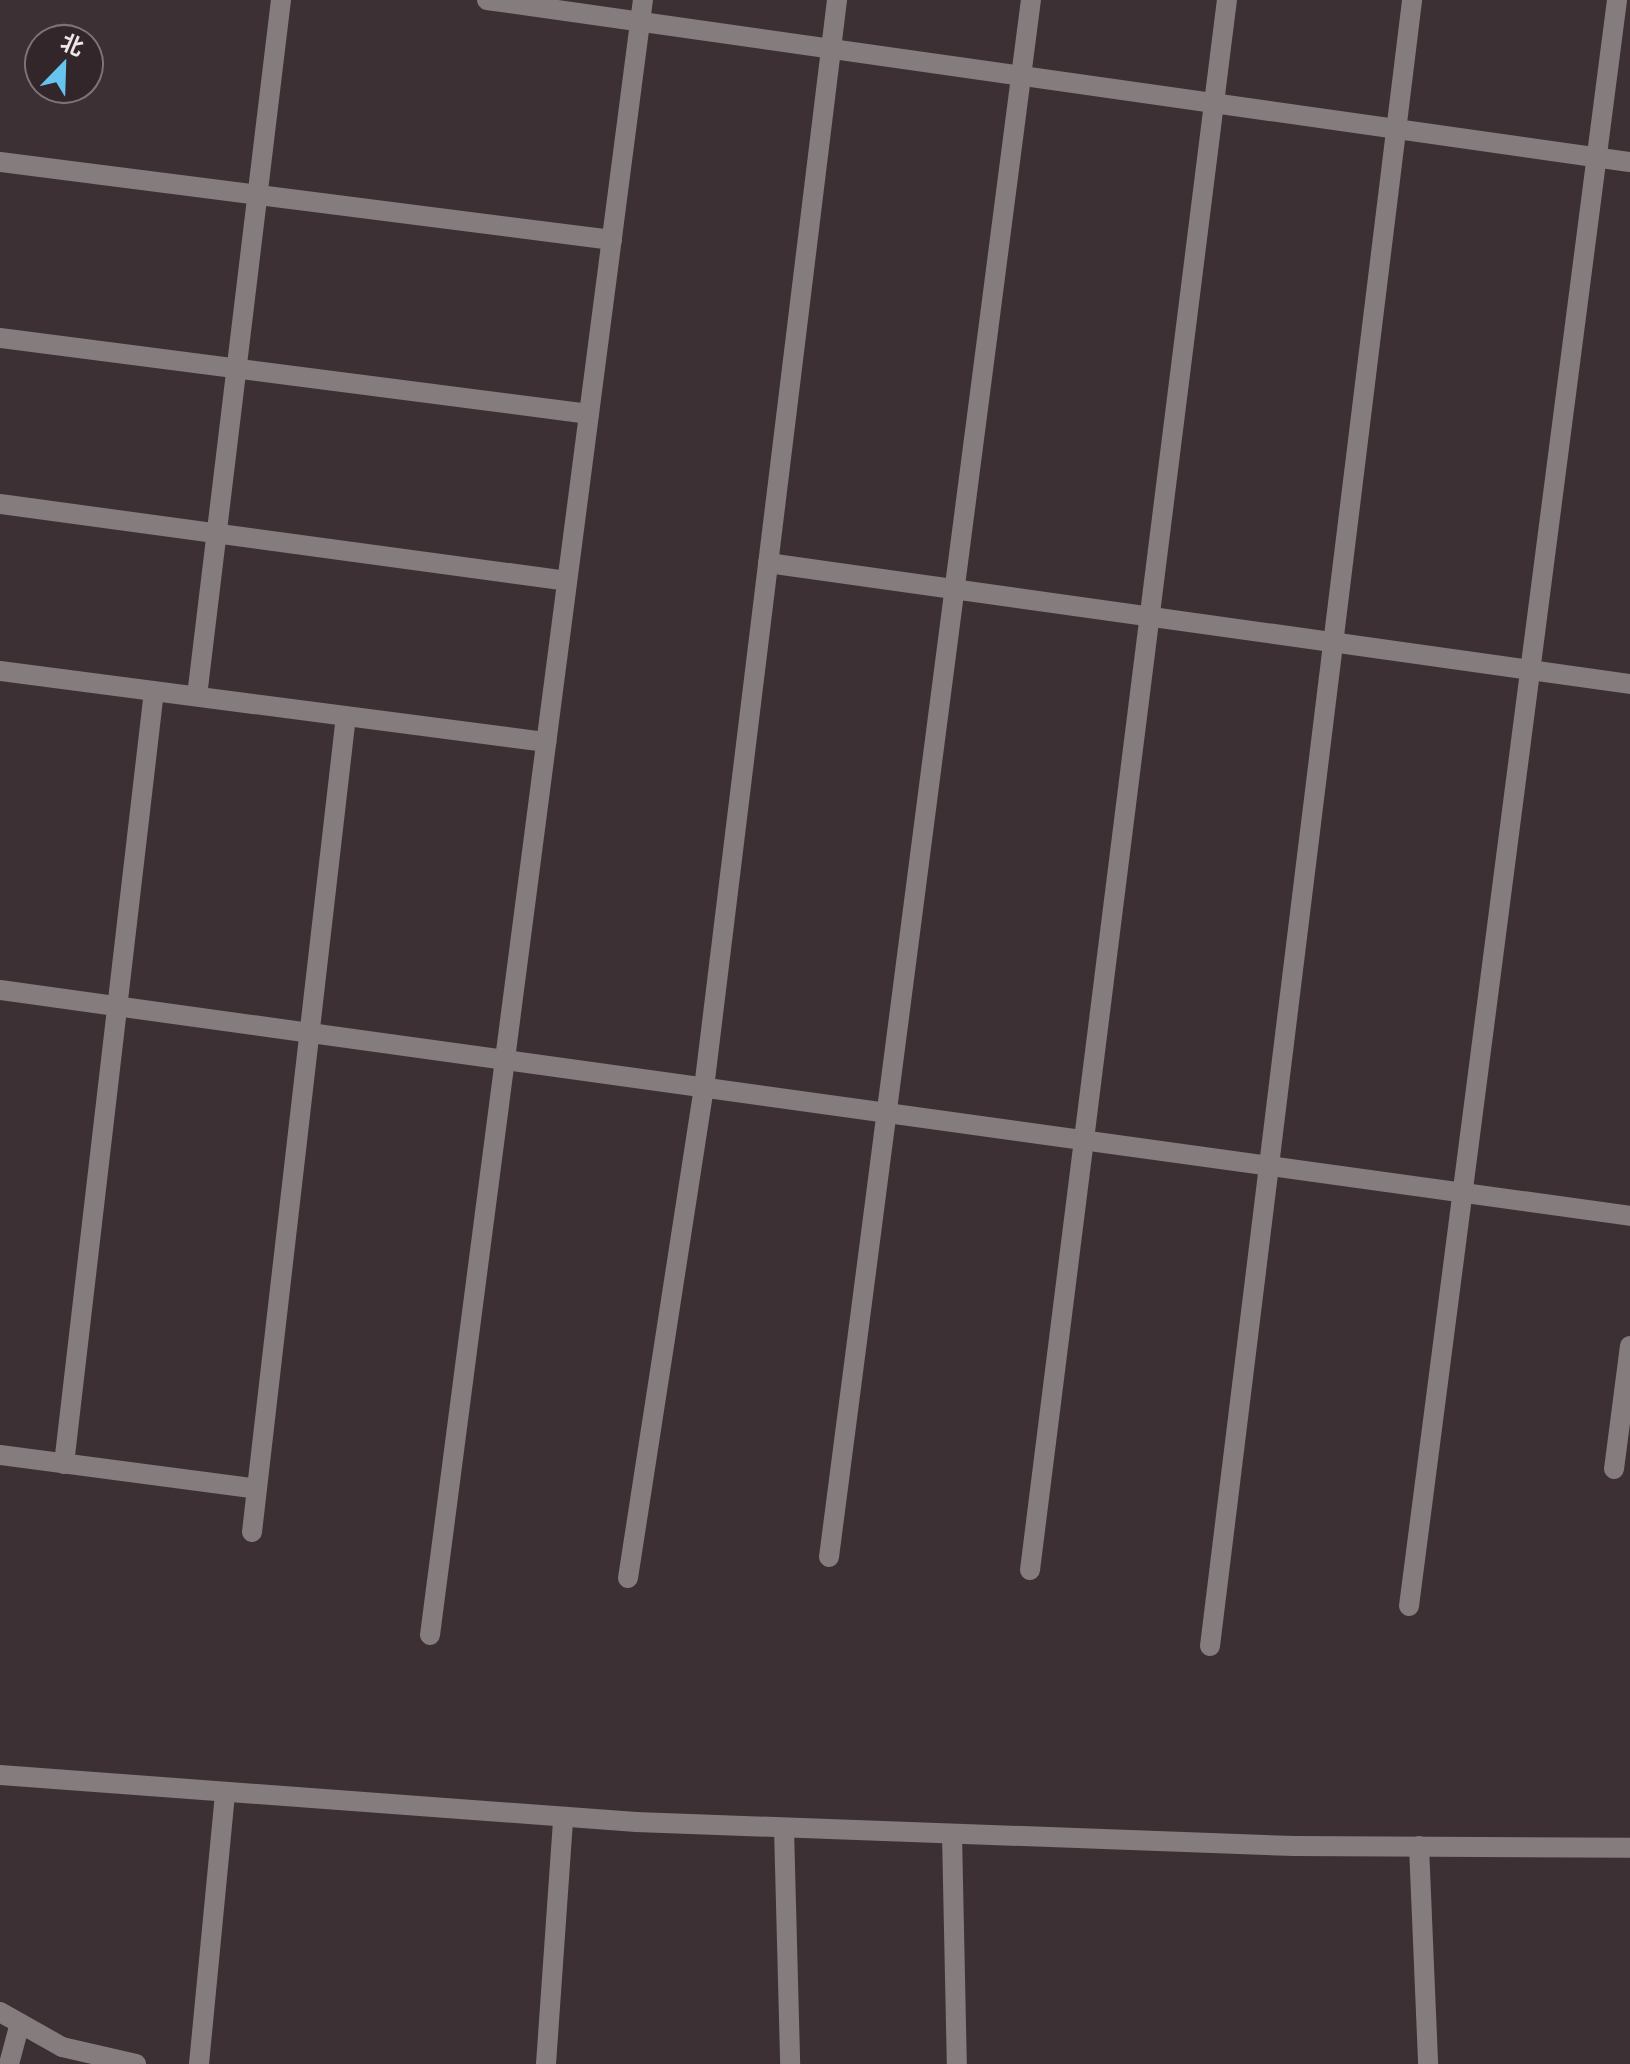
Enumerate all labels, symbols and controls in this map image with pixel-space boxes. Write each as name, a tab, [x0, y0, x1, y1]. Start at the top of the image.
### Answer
north arrow	[24, 24, 104, 104]
text: 北	[57, 26, 89, 62]

